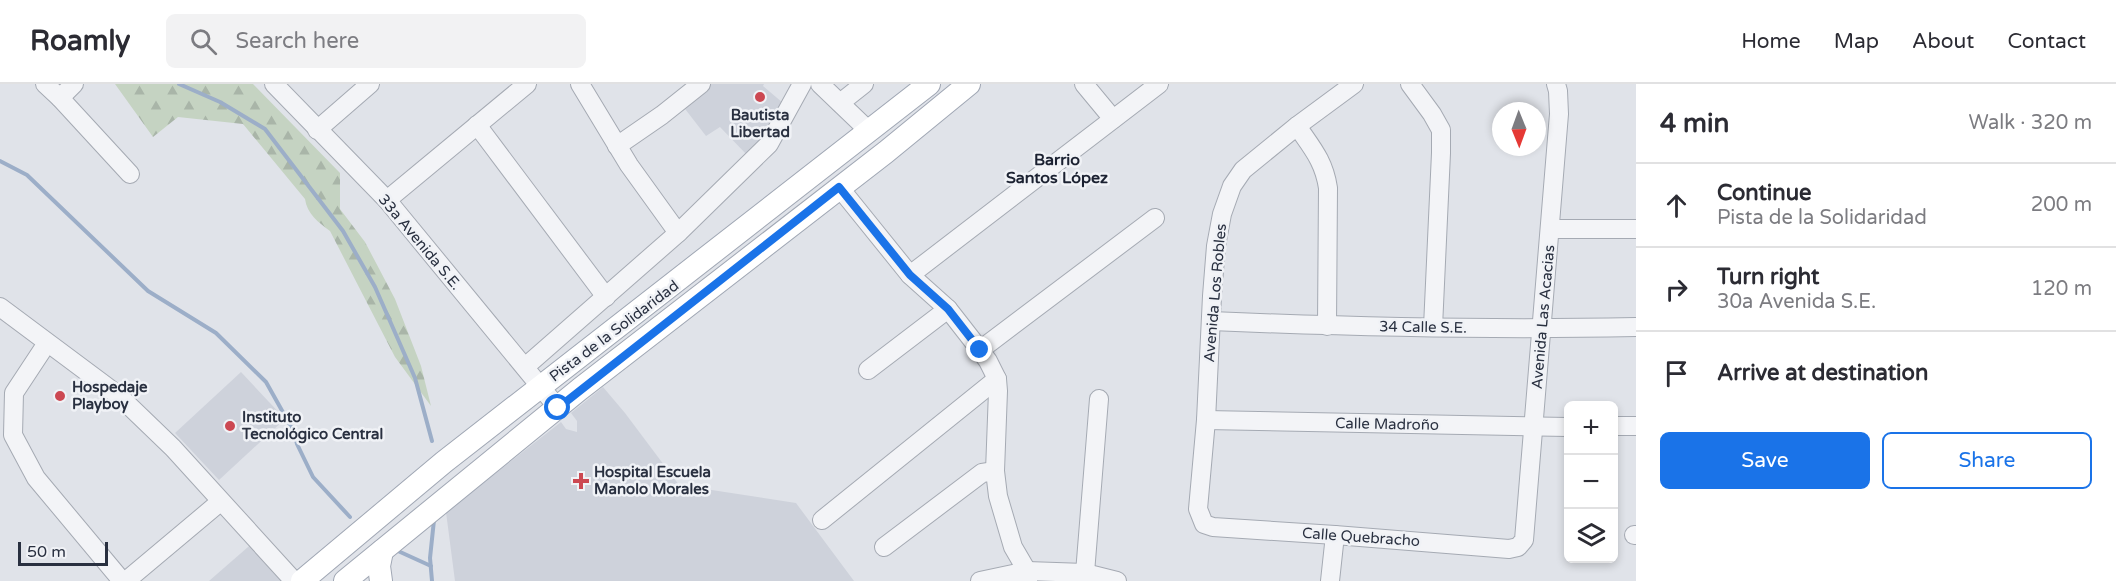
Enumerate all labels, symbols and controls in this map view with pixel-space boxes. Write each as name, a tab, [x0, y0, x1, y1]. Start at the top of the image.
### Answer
search box	[166, 14, 586, 68]
text: Roamly	[30, 24, 130, 58]
icon: search	[187, 25, 220, 58]
text: Search here	[235, 28, 359, 54]
text: Home	[1741, 29, 1801, 54]
text: Map	[1834, 29, 1879, 54]
text: About	[1912, 29, 1974, 54]
text: Contact	[2007, 29, 2086, 54]
marker: Bautista Libertad	[753, 90, 767, 104]
north arrow	[1492, 102, 1546, 156]
place label: Bautista Libertad	[730, 106, 790, 141]
text: 4 min	[1660, 108, 1729, 139]
text: Walk · 320 m	[1969, 111, 2092, 135]
district label: Barrio Santos López	[1006, 150, 1108, 188]
text: Continue	[1717, 180, 1812, 206]
icon: ahead	[1660, 189, 1693, 222]
street label: 33a Avenida S.E.	[375, 190, 465, 294]
text: 200 m	[2031, 193, 2092, 217]
text: Pista de la Solidaridad	[1717, 206, 1927, 230]
street label: Avenida Los Robles	[1200, 223, 1230, 363]
street label: Avenida Las Acacias	[1528, 244, 1558, 390]
text: Turn right	[1717, 264, 1819, 290]
icon: right	[1660, 273, 1693, 306]
street label: Pista de la Solidaridad	[546, 276, 682, 386]
text: 120 m	[2031, 277, 2092, 301]
text: 30a Avenida S.E.	[1717, 290, 1876, 314]
street label: 34 Calle S.E.	[1379, 317, 1467, 337]
route end	[966, 336, 992, 362]
icon: arrive	[1660, 357, 1693, 390]
text: Arrive at destination	[1717, 360, 1928, 386]
place label: Hospedaje Playboy	[72, 378, 148, 414]
marker: Hospedaje Playboy	[53, 389, 67, 403]
route start	[544, 394, 570, 420]
map controls	[1564, 401, 1618, 563]
button: +	[1564, 401, 1618, 455]
place label: Instituto Tecnológico Central	[241, 408, 383, 444]
street label: Calle Madroño	[1335, 414, 1439, 434]
marker: Instituto Tecnológico Central	[223, 419, 237, 433]
button: Save	[1660, 432, 1870, 489]
button: Share	[1882, 432, 2092, 489]
button: −	[1564, 455, 1618, 509]
place label: Hospital Escuela Manolo Morales	[594, 463, 711, 498]
marker: Hospital Escuela Manolo Morales	[572, 472, 590, 490]
button: layers	[1564, 509, 1618, 563]
street label: Calle Quebracho	[1301, 524, 1421, 550]
scale bar	[18, 539, 108, 566]
text: 50 m	[27, 542, 66, 562]

